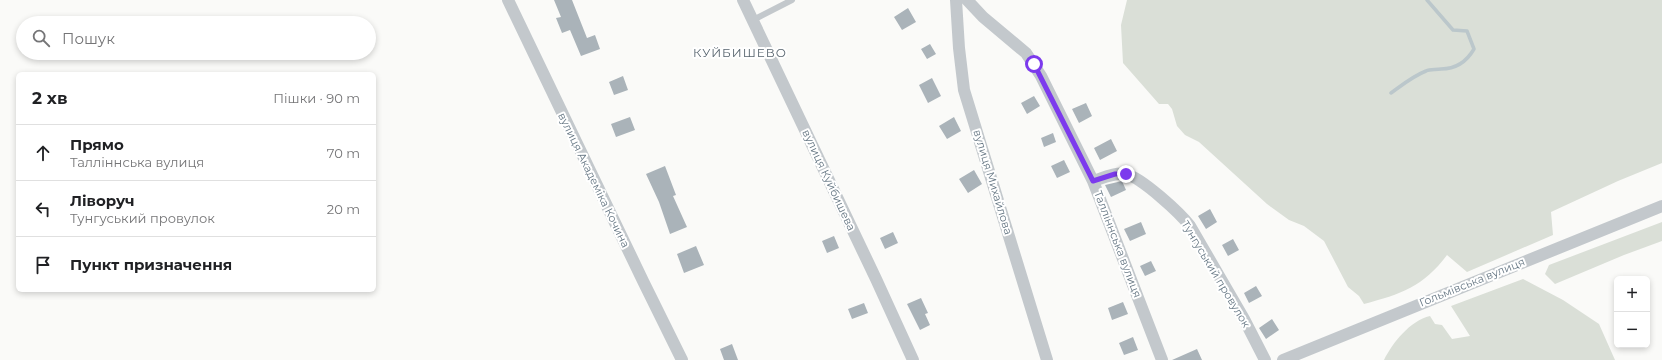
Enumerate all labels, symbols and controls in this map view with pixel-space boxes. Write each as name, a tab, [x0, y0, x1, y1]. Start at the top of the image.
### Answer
search box	[16, 16, 376, 60]
icon: search	[30, 27, 52, 49]
text: Пошук	[62, 29, 115, 48]
district label: КУЙБИШЕВО	[693, 45, 787, 60]
route start	[1025, 55, 1043, 73]
text: 2 хв	[32, 88, 67, 108]
text: Пішки · 90 m	[273, 90, 360, 106]
street label: вулиця Академіка Кочина	[555, 110, 633, 250]
street label: вулиця Куйбишева	[799, 127, 859, 233]
street label: вулиця Михайлова	[970, 128, 1016, 236]
text: Прямо	[70, 135, 124, 154]
icon: ahead	[32, 142, 54, 164]
text: 70 m	[327, 145, 360, 161]
text: Талліннська вулиця	[70, 154, 204, 170]
route end	[1117, 165, 1135, 183]
street label: Талліннська вулиця	[1091, 188, 1145, 300]
text: Ліворуч	[70, 191, 135, 210]
icon: left	[32, 198, 54, 220]
text: 20 m	[327, 201, 360, 217]
text: Тунгуський провулок	[70, 210, 215, 226]
street label: Тунгуський провулок	[1178, 218, 1254, 331]
icon: arrive	[32, 254, 54, 276]
street label: Гольмівська вулиця	[1417, 254, 1527, 310]
text: Пункт призначення	[70, 255, 232, 274]
map controls	[1614, 276, 1650, 348]
button: +	[1614, 276, 1650, 312]
button: −	[1614, 312, 1650, 348]

